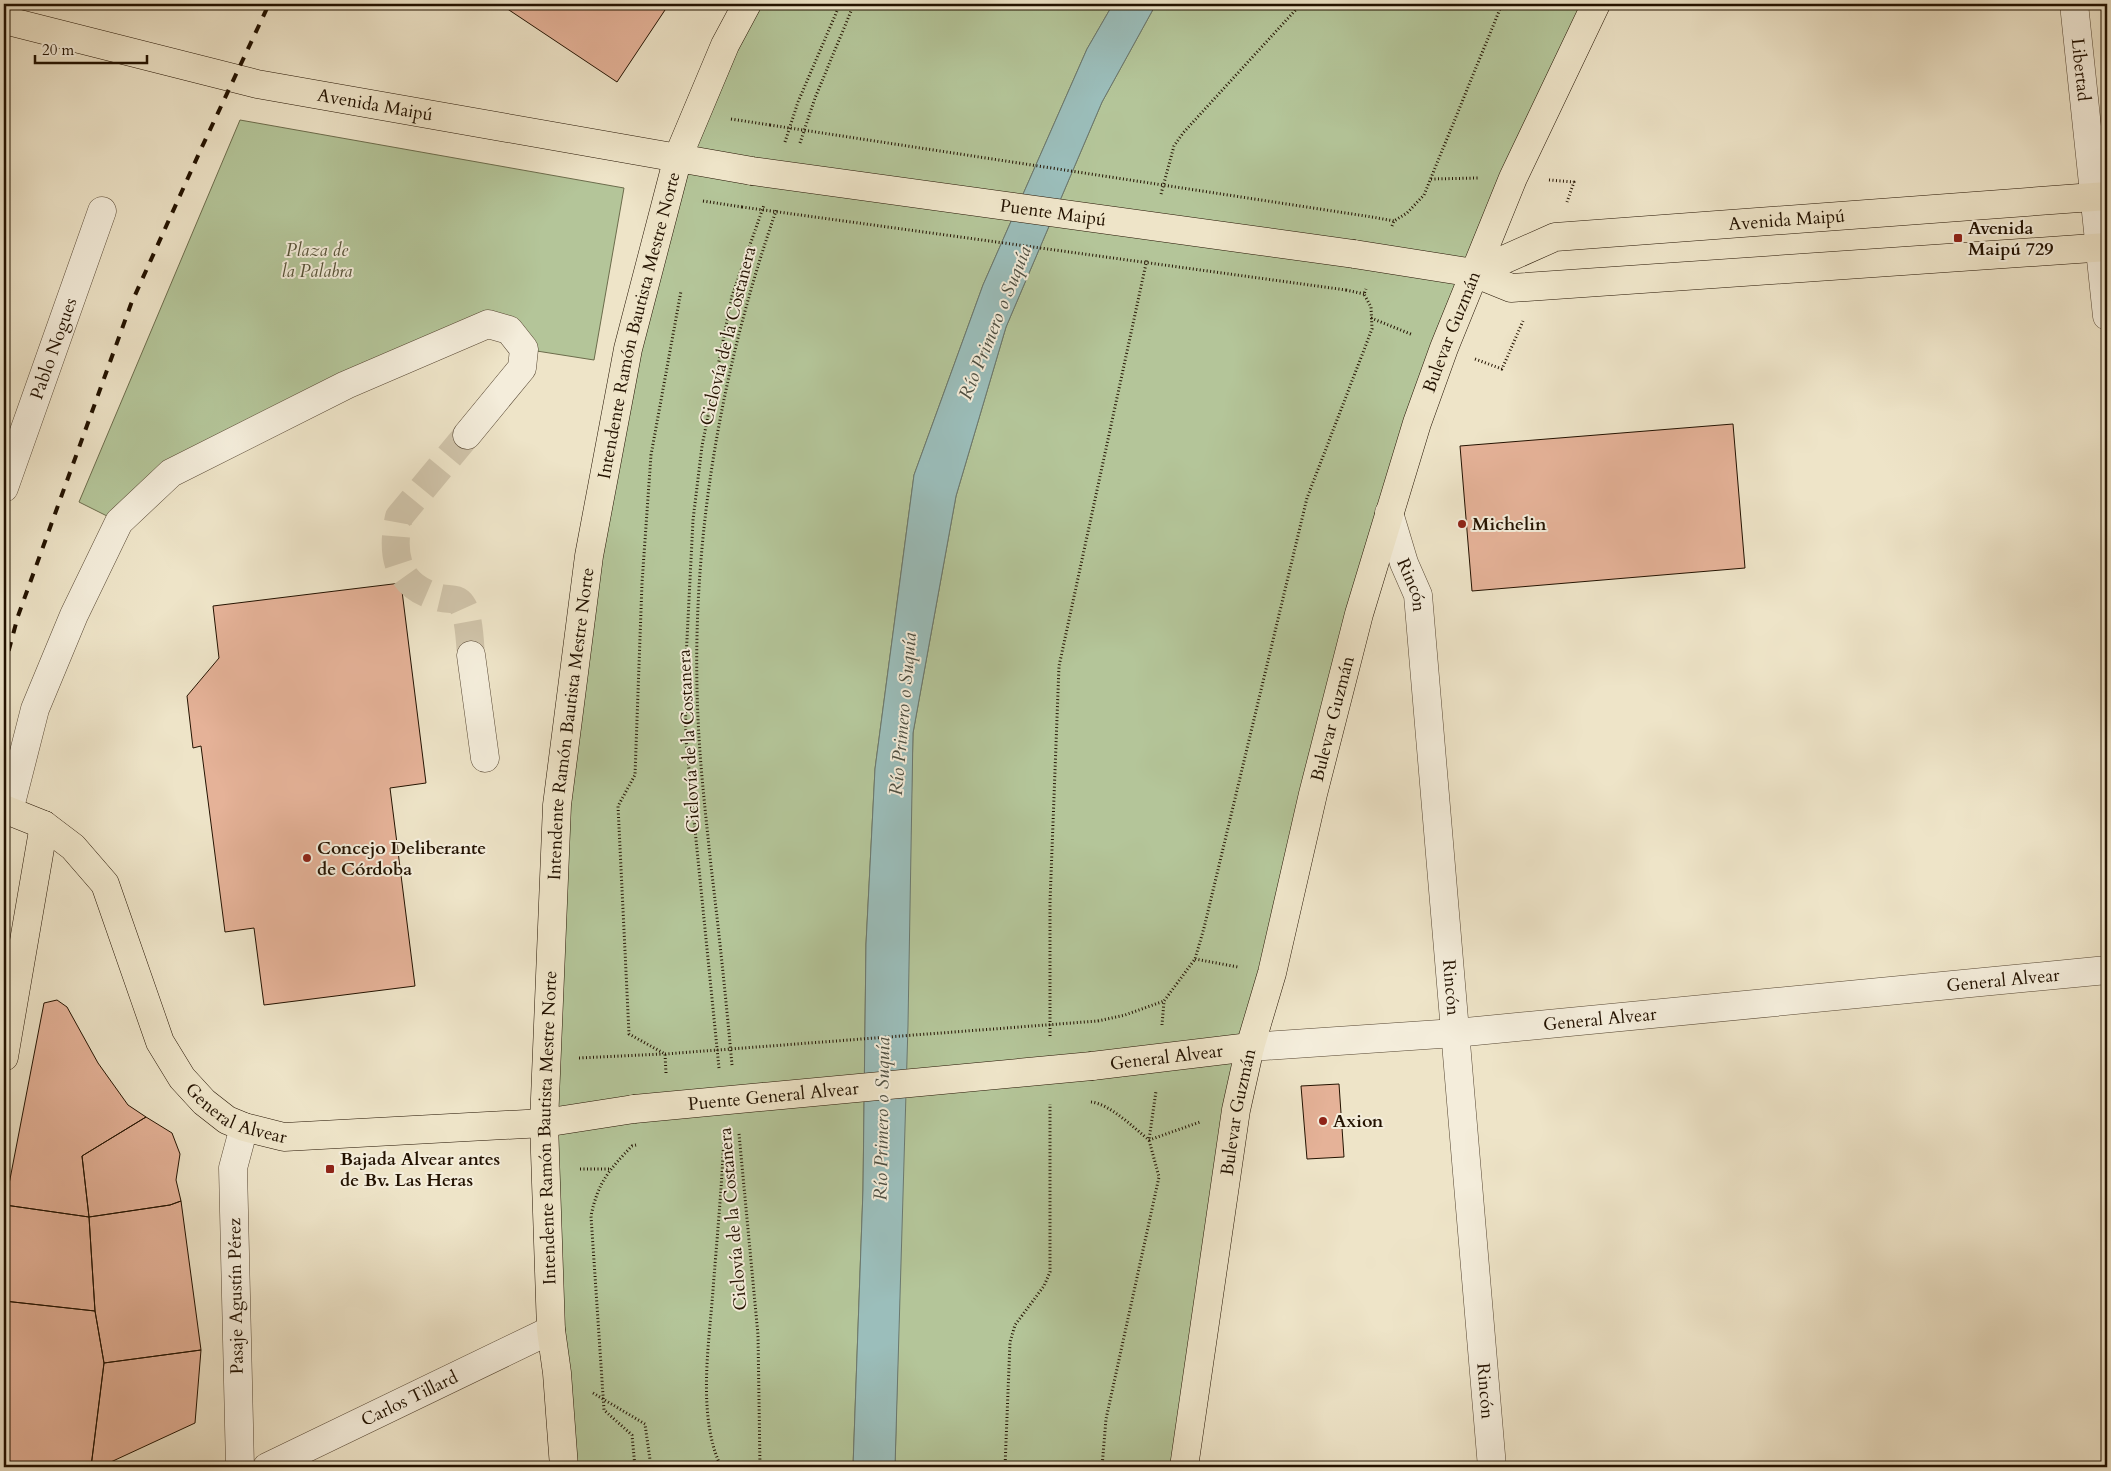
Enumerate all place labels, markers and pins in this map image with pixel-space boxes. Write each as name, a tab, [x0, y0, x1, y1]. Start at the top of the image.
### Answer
place label: Avenida Maipú 729	[1968, 216, 2053, 262]
marker: Avenida Maipú 729	[1952, 232, 1964, 244]
place label: Michelin	[1472, 512, 1547, 537]
marker: Michelin	[1456, 518, 1468, 530]
place label: Concejo Deliberante de Córdoba	[317, 836, 486, 882]
marker: Concejo Deliberante de Córdoba	[301, 852, 313, 864]
place label: Axion	[1333, 1109, 1384, 1134]
marker: Axion	[1317, 1115, 1329, 1127]
place label: Bajada Alvear antes de Bv. Las Heras	[340, 1147, 500, 1193]
marker: Bajada Alvear antes de Bv. Las Heras	[324, 1163, 336, 1175]

